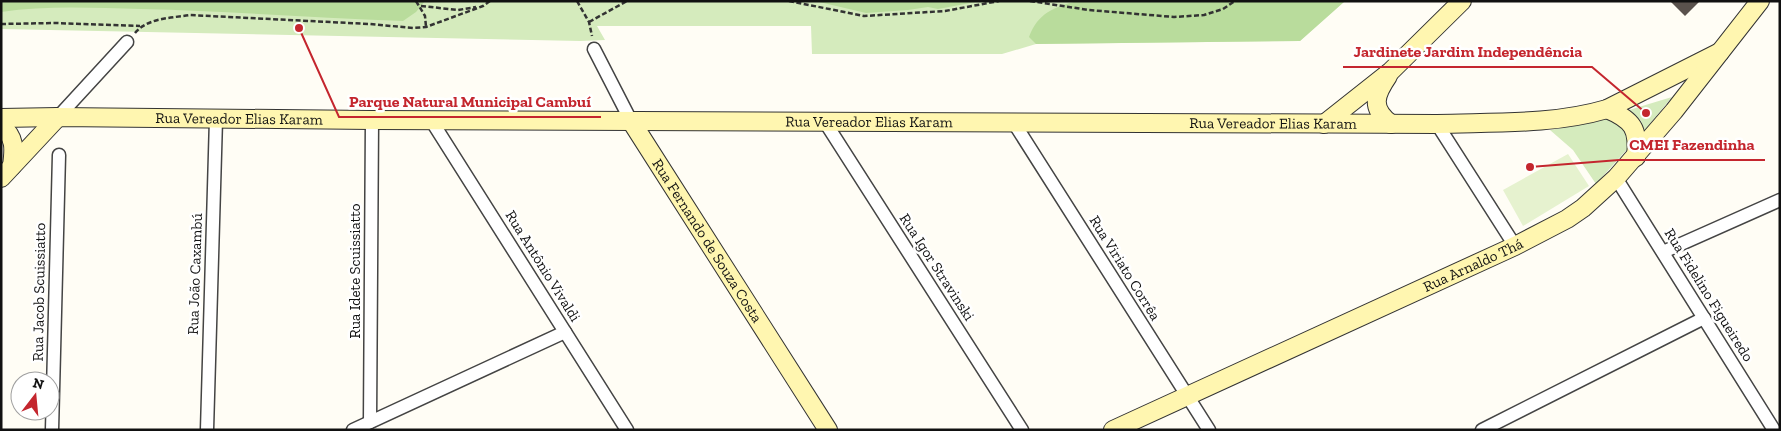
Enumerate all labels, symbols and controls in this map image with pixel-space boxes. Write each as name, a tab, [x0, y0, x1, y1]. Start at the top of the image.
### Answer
callout: Jardinete Jardim Independência	[1343, 36, 1592, 67]
text: Jardinete Jardim Independência	[1354, 42, 1582, 61]
callout: Parque Natural Municipal Cambuí	[339, 86, 601, 117]
text: Parque Natural Municipal Cambuí	[349, 92, 591, 111]
street label: Rua Vereador Elias Karam	[155, 109, 323, 129]
street label: Rua Vereador Elias Karam	[785, 113, 953, 131]
street label: Rua Vereador Elias Karam	[1189, 114, 1357, 133]
callout: CMEI Fazendinha	[1619, 129, 1765, 160]
text: CMEI Fazendinha	[1629, 135, 1755, 154]
street label: Rua Fernando de Souza Costa	[648, 155, 766, 326]
street label: Rua Idete Scuissiatto	[346, 203, 364, 339]
street label: Rua Antônio Vivaldi	[502, 207, 584, 325]
street label: Rua Igor Stravinski	[896, 210, 978, 324]
street label: Rua João Caxambú	[184, 212, 206, 335]
street label: Rua Viriato Corrêa	[1086, 212, 1164, 324]
street label: Rua Jacob Scuissiatto	[29, 222, 49, 362]
street label: Rua Fidelino Figueiredo	[1661, 225, 1758, 365]
street label: Rua Arnaldo Thá	[1420, 234, 1526, 296]
north arrow	[10, 371, 60, 421]
text: N	[31, 374, 46, 394]

